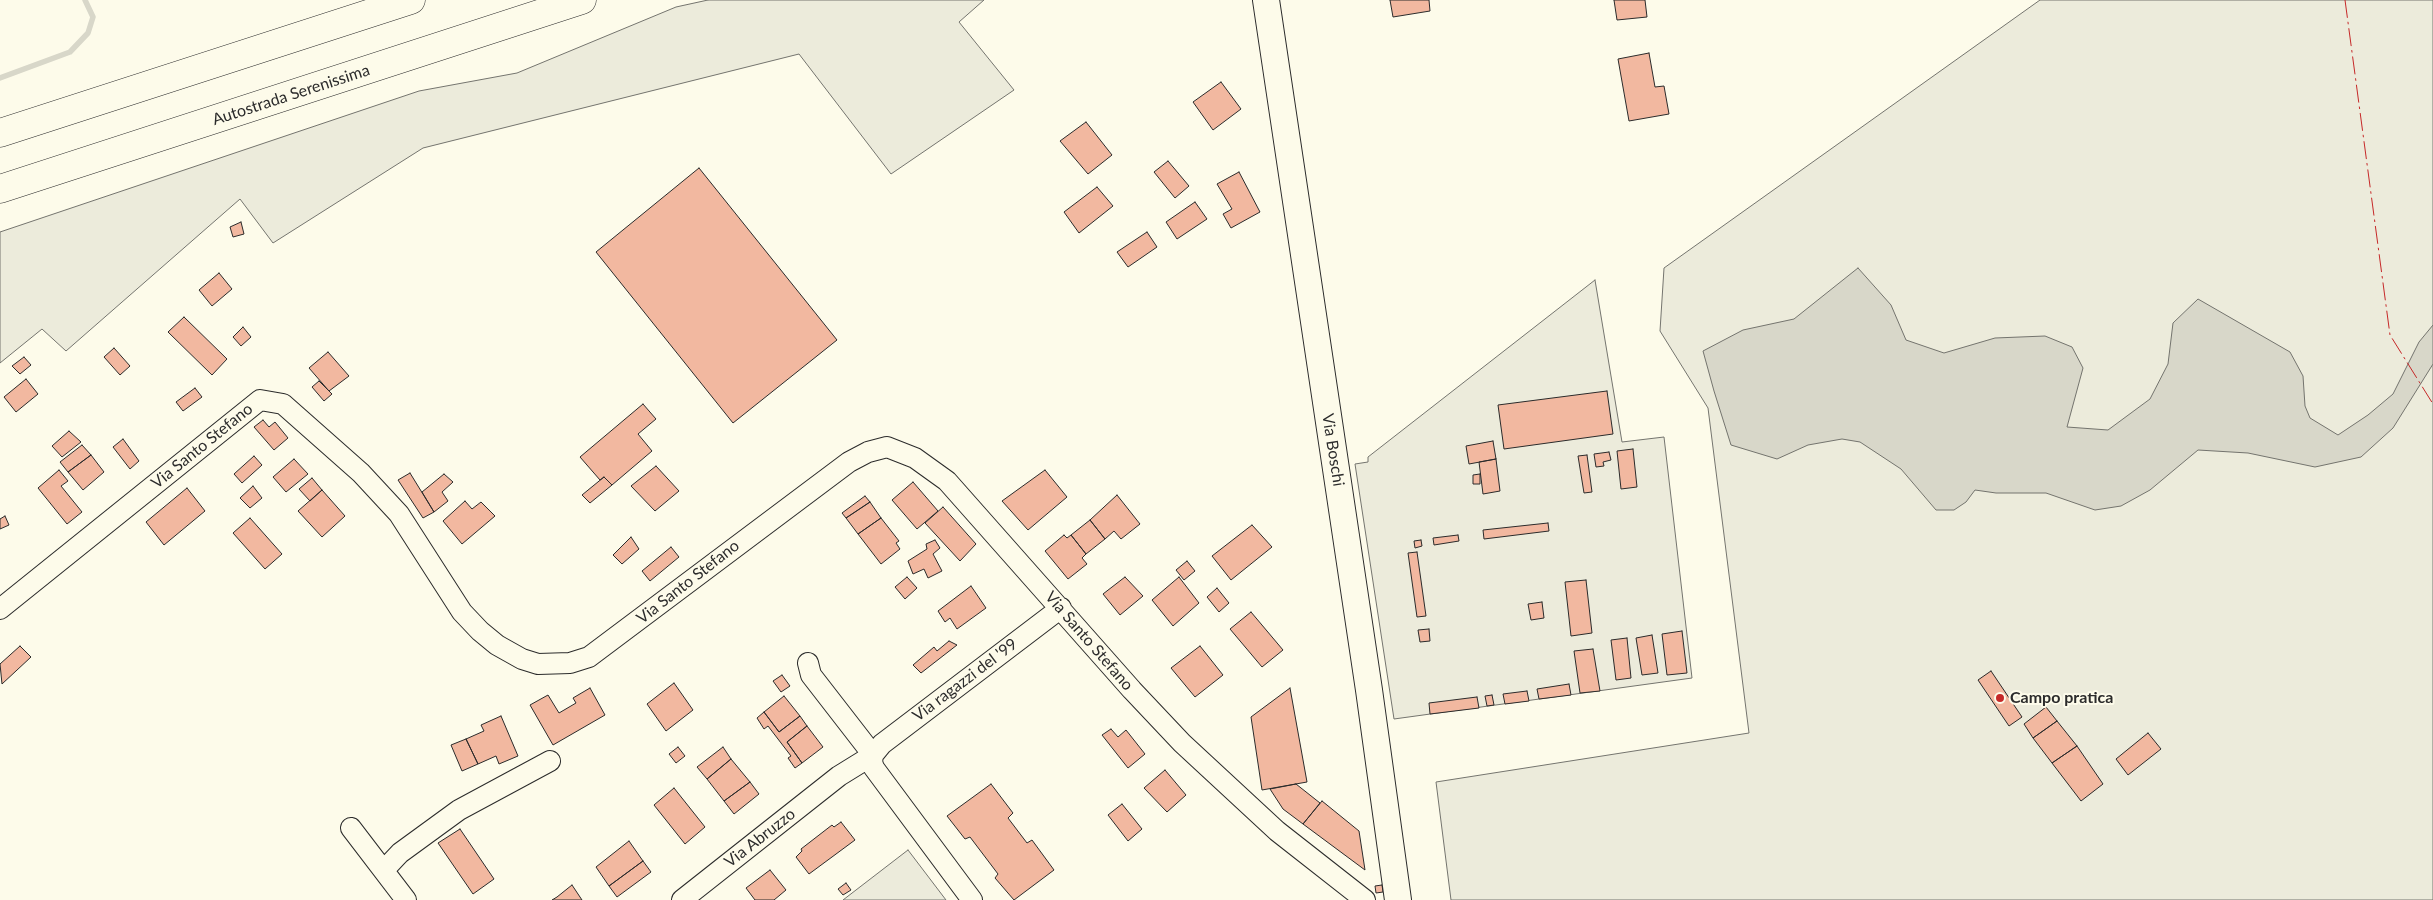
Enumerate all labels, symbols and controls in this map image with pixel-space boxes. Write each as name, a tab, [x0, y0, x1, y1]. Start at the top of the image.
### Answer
street label: Autostrada Serenissima	[210, 60, 372, 130]
street label: Via Santo Stefano	[147, 399, 257, 493]
street label: Via Boschi	[1318, 412, 1348, 488]
street label: Via Santo Stefano	[633, 536, 743, 628]
street label: Via Santo Stefano	[1041, 588, 1137, 694]
street label: Via ragazzi del '99	[909, 634, 1021, 726]
place label: Campo pratica	[2010, 688, 2113, 708]
marker: Campo pratica	[1994, 692, 2006, 704]
street label: Via Abruzzo	[721, 804, 799, 872]

